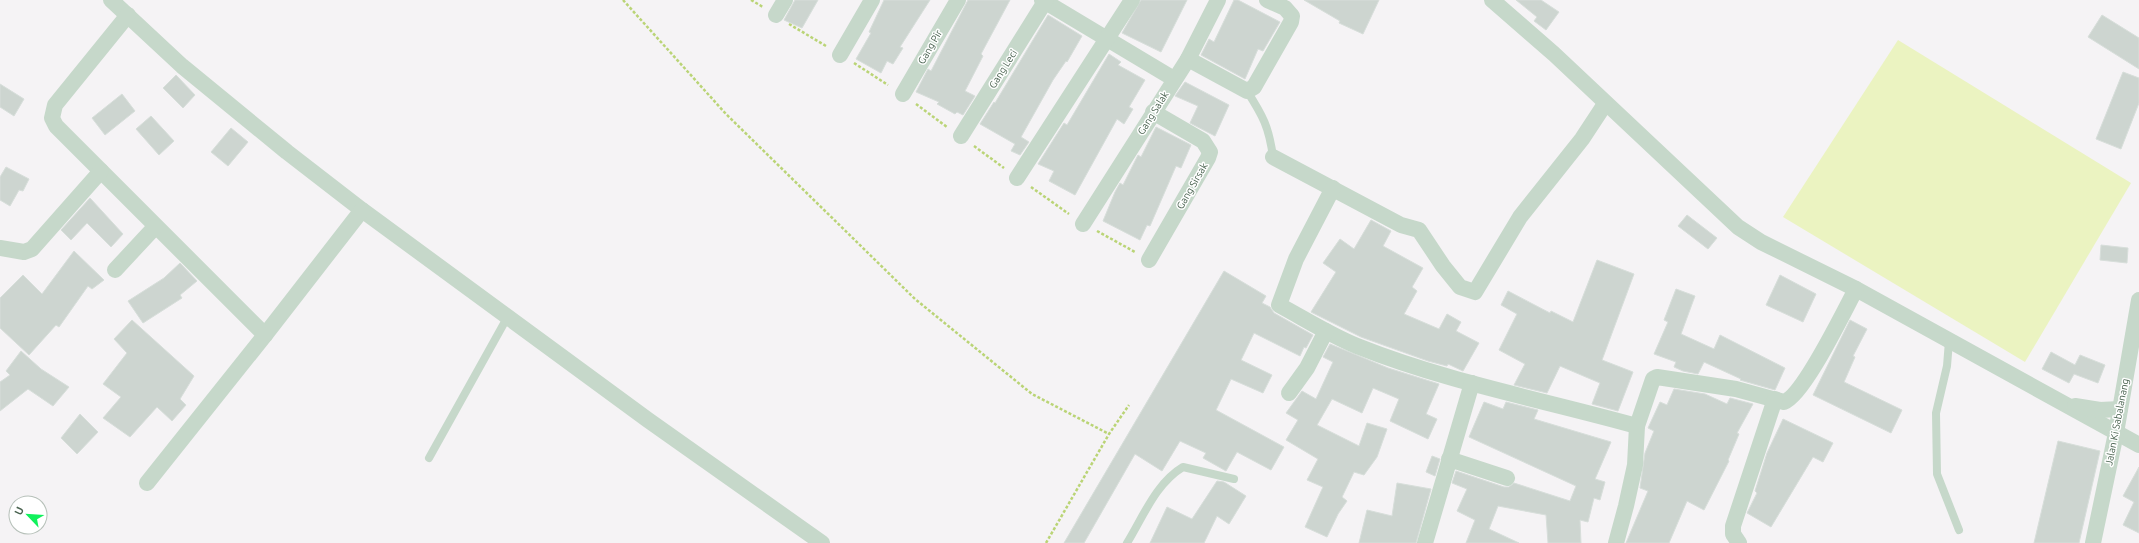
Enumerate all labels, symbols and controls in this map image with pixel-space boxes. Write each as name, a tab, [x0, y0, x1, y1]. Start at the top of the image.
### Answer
street label: Gang Pir	[916, 28, 944, 66]
street label: Gang Leci	[987, 48, 1019, 90]
street label: Gang Salak	[1135, 89, 1171, 137]
street label: Gang Sirsak	[1174, 161, 1210, 211]
street label: Jalan Ki Sabalanang	[2103, 378, 2131, 466]
north arrow	[8, 495, 48, 535]
text: U	[12, 505, 26, 517]

